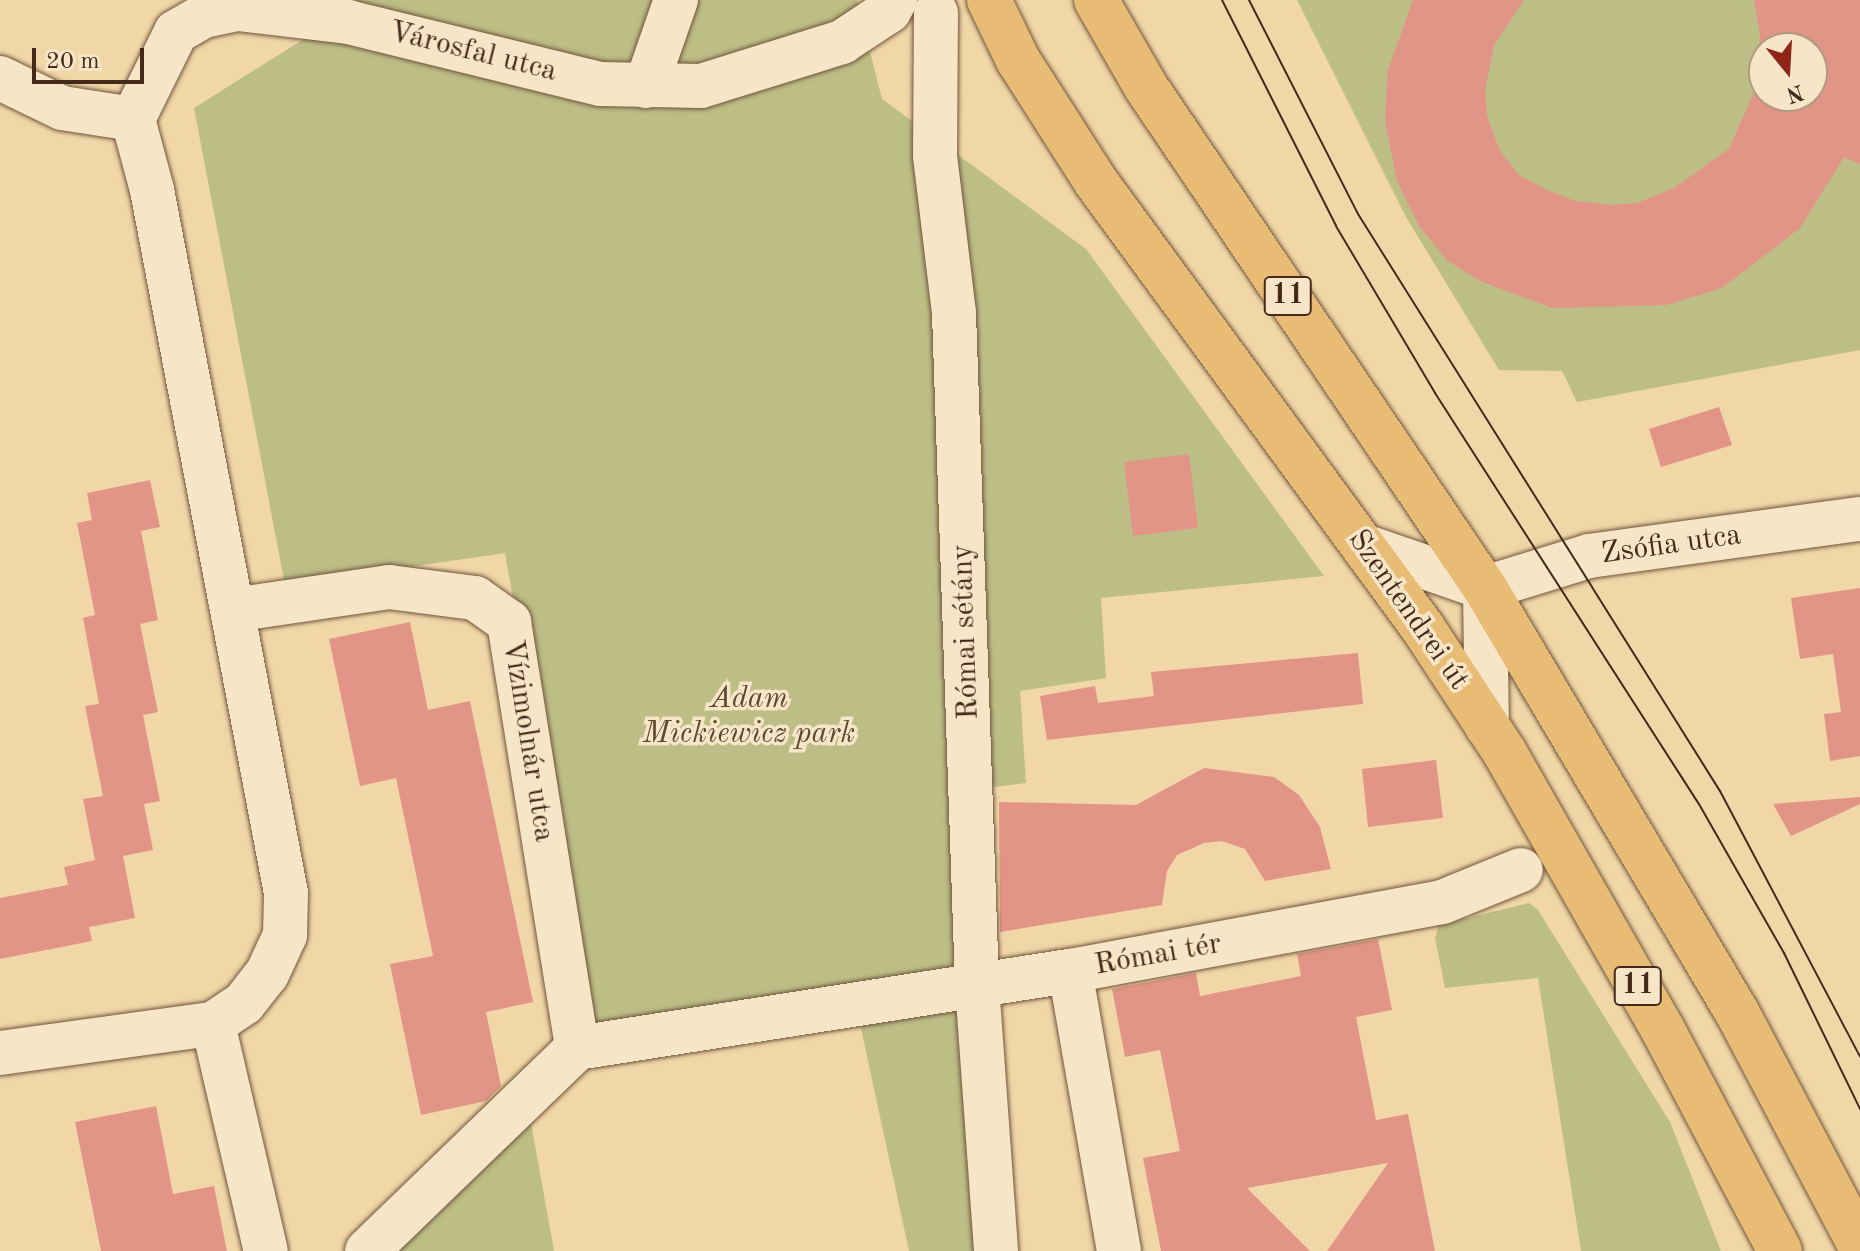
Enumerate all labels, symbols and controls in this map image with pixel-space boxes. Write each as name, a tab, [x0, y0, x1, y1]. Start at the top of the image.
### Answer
street label: Városfal utca	[385, 14, 561, 90]
scale bar	[36, 32, 148, 82]
north arrow	[1748, 32, 1828, 112]
text: 20 m	[46, 50, 100, 74]
text: N	[1783, 80, 1806, 106]
road number: 11	[1262, 272, 1314, 320]
street label: Zsófia utca	[1599, 517, 1743, 573]
street label: Szentendrei út	[1340, 523, 1476, 697]
street label: Római sétány	[945, 544, 987, 720]
street label: Vízimolnár utca	[494, 637, 562, 845]
park label: Adam Mickiewicz park	[643, 681, 855, 752]
street label: Római tér	[1092, 926, 1224, 984]
road number: 11	[1612, 962, 1664, 1010]

